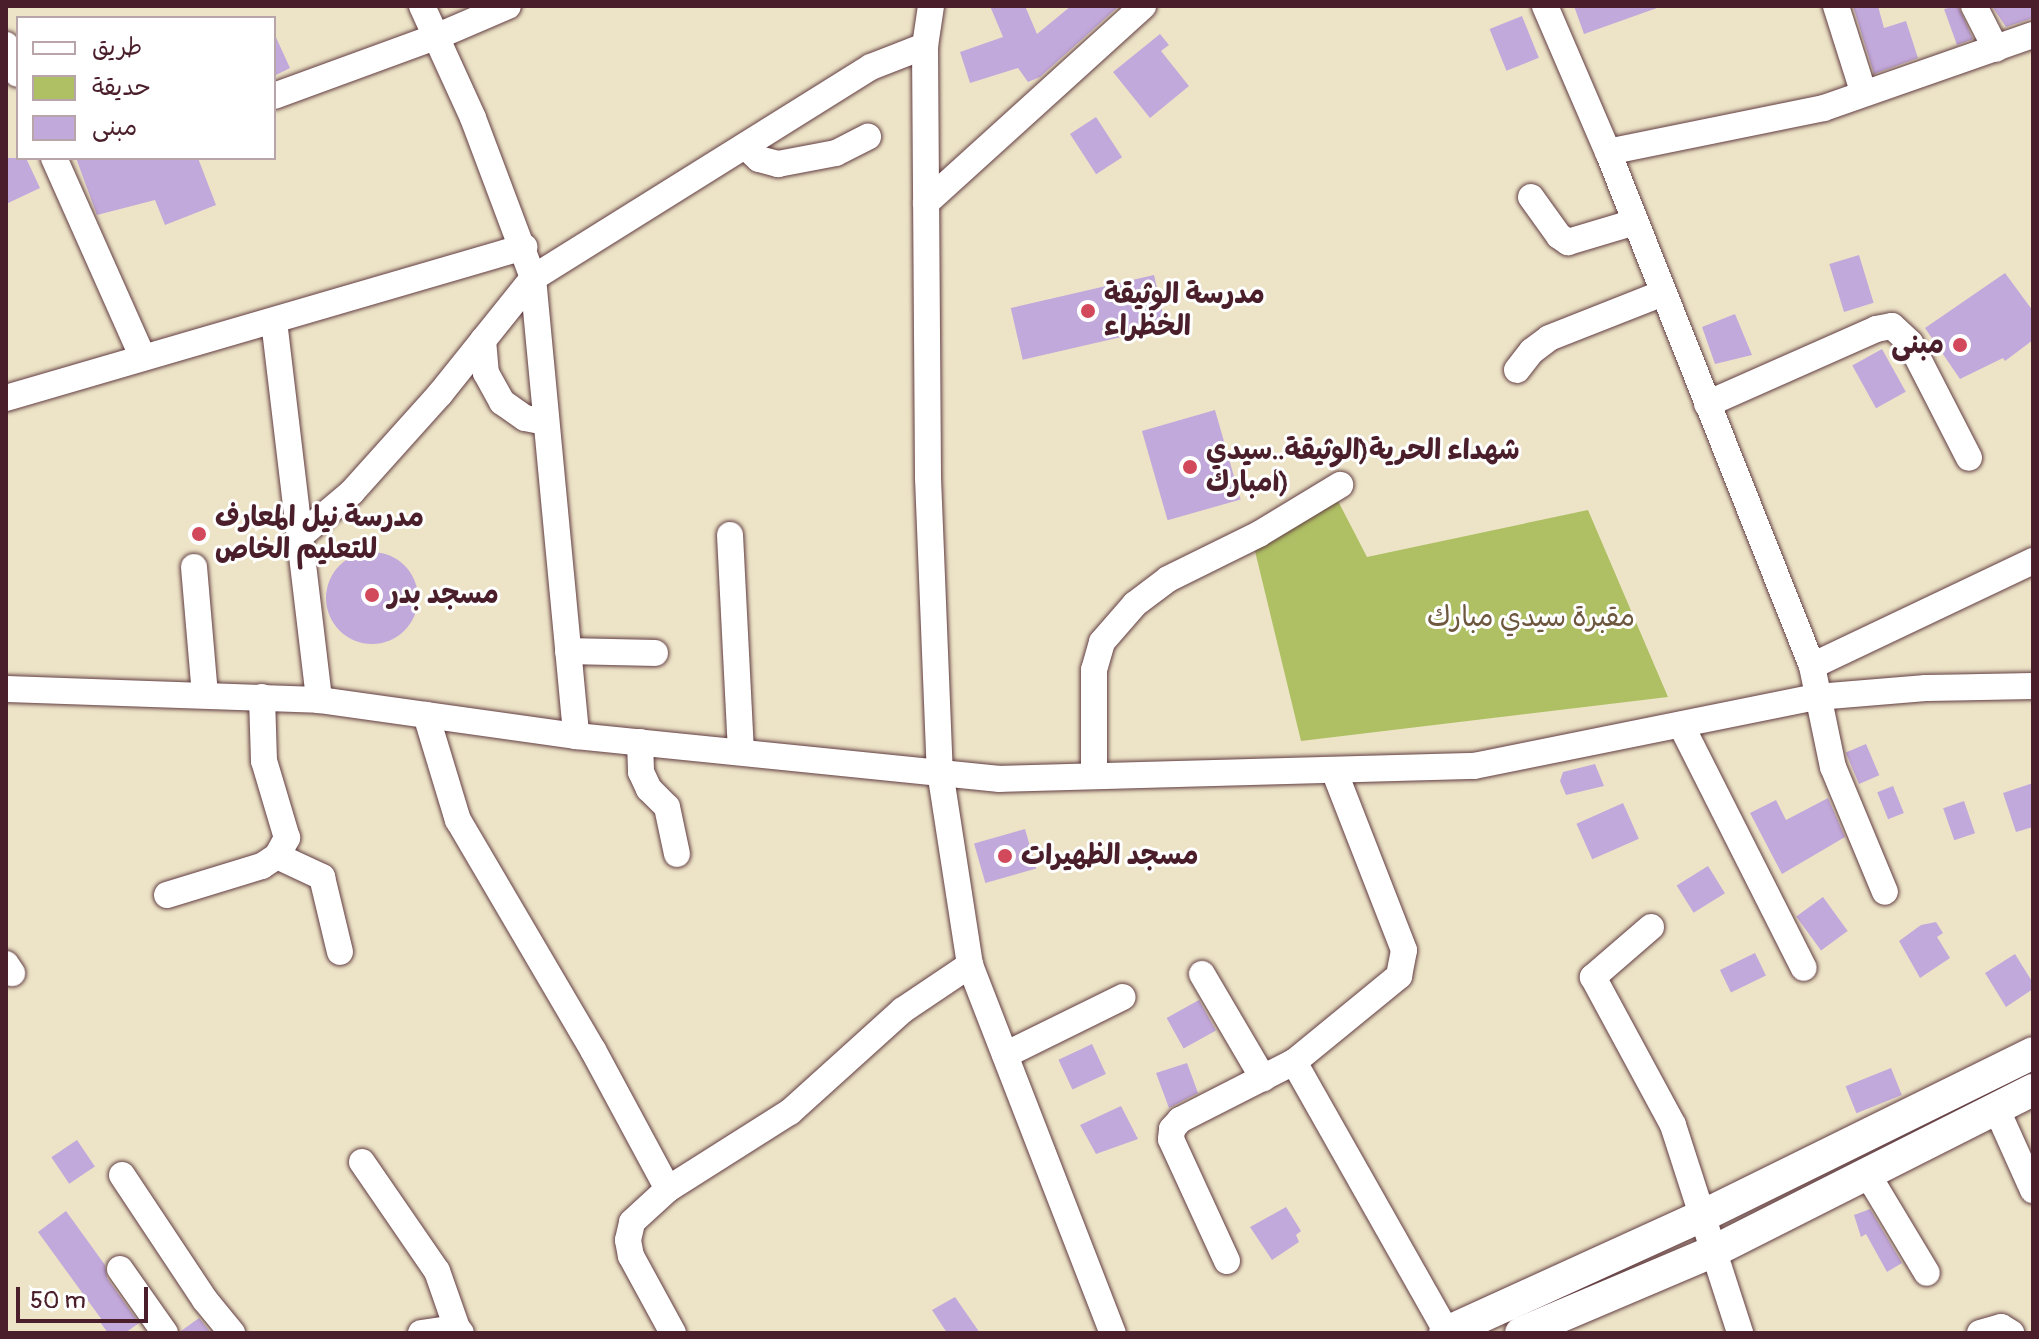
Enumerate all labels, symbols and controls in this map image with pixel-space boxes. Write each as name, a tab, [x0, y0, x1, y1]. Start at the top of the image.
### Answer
legend	[16, 16, 276, 160]
text: طريق	[92, 33, 142, 62]
text: حديقة	[92, 73, 151, 102]
text: مبنى	[92, 113, 137, 142]
place label: مدرسة الوثيقة الخظراء	[1104, 278, 1265, 344]
marker: مدرسة الوثيقة الخظراء	[1079, 302, 1097, 320]
place label: مبنى	[1891, 328, 1944, 362]
marker: مبنى	[1951, 336, 1969, 354]
place label: شهداء الحرية(الوثيقة..سيدي امبارك)	[1206, 434, 1520, 500]
marker: شهداء الحرية(الوثيقة..سيدي امبارك)	[1181, 458, 1199, 476]
place label: مدرسة نيل المعارف للتعليم الخاص	[215, 501, 424, 567]
marker: مدرسة نيل المعارف للتعليم الخاص	[190, 525, 208, 543]
place label: مسجد بدر	[388, 578, 499, 612]
marker: مسجد بدر	[363, 586, 381, 604]
park label: مقبرة سيدي مبارك	[1427, 601, 1635, 635]
place label: مسجد الظهيرات	[1021, 839, 1198, 873]
marker: مسجد الظهيرات	[996, 847, 1014, 865]
scale bar	[20, 1271, 152, 1321]
text: 50 m	[30, 1286, 86, 1315]

